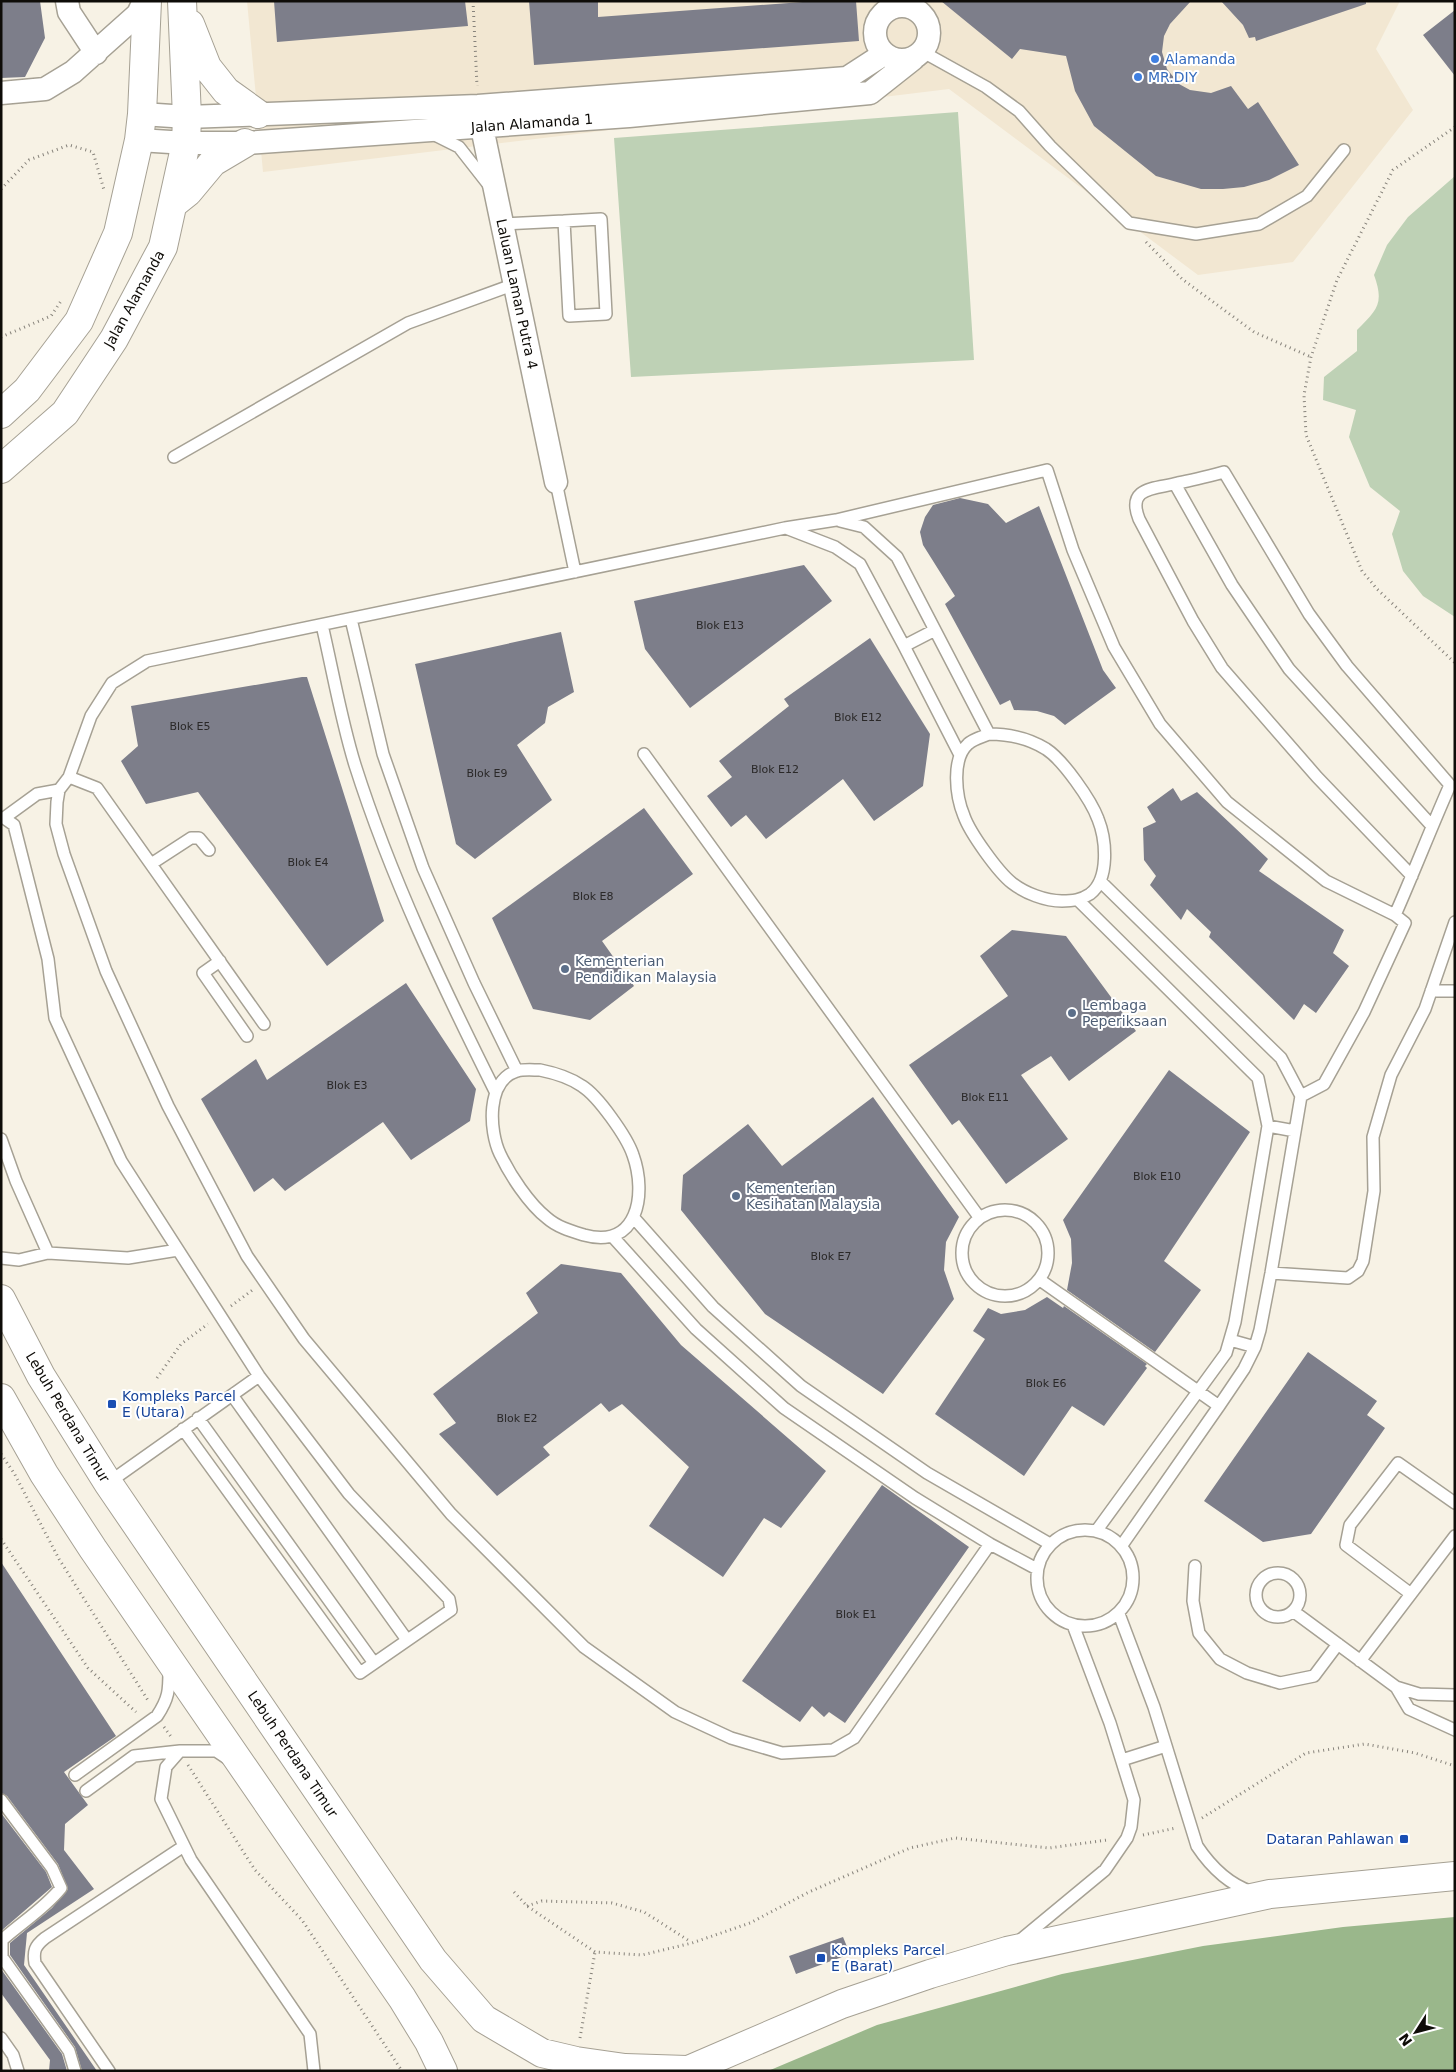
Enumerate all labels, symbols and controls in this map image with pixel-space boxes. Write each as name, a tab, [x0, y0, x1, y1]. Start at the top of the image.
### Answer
place label: Alamanda	[1165, 51, 1236, 67]
marker: Alamanda	[1149, 53, 1161, 65]
place label: MR.DIY	[1148, 69, 1198, 85]
marker: MR.DIY	[1132, 71, 1144, 83]
street label: Jalan Alamanda 1	[469, 111, 594, 135]
street label: Laluan Laman Putra 4	[493, 217, 541, 371]
street label: Jalan Alamanda	[100, 247, 167, 351]
house number: Blok E13	[696, 619, 744, 632]
house number: Blok E12	[834, 711, 882, 724]
house number: Blok E5	[169, 720, 211, 733]
house number: Blok E12	[751, 763, 799, 776]
house number: Blok E9	[466, 767, 508, 780]
house number: Blok E4	[287, 856, 329, 869]
house number: Blok E8	[572, 890, 614, 903]
place label: Kementerian Pendidikan Malaysia	[575, 953, 717, 985]
marker: Kementerian Pendidikan Malaysia	[559, 963, 571, 975]
place label: Lembaga Peperiksaan	[1082, 997, 1167, 1029]
marker: Lembaga Peperiksaan	[1066, 1007, 1078, 1019]
house number: Blok E3	[326, 1079, 368, 1092]
house number: Blok E11	[961, 1091, 1009, 1104]
house number: Blok E10	[1133, 1170, 1181, 1183]
place label: Kementerian Kesihatan Malaysia	[746, 1180, 880, 1212]
marker: Kementerian Kesihatan Malaysia	[730, 1190, 742, 1202]
house number: Blok E7	[810, 1250, 852, 1263]
street label: Lebuh Perdana Timur	[23, 1349, 113, 1485]
house number: Blok E6	[1025, 1377, 1067, 1390]
place label: Kompleks Parcel E (Utara)	[122, 1388, 236, 1420]
marker: Kompleks Parcel E (Utara)	[106, 1398, 118, 1410]
house number: Blok E2	[496, 1412, 538, 1425]
house number: Blok E1	[835, 1608, 877, 1621]
street label: Lebuh Perdana Timur	[245, 1688, 341, 1820]
place label: Dataran Pahlawan	[1266, 1831, 1394, 1847]
marker: Dataran Pahlawan	[1398, 1833, 1410, 1845]
place label: Kompleks Parcel E (Barat)	[831, 1942, 945, 1974]
marker: Kompleks Parcel E (Barat)	[815, 1952, 827, 1964]
north arrow	[1391, 2007, 1441, 2057]
text: N	[1396, 2030, 1415, 2049]

